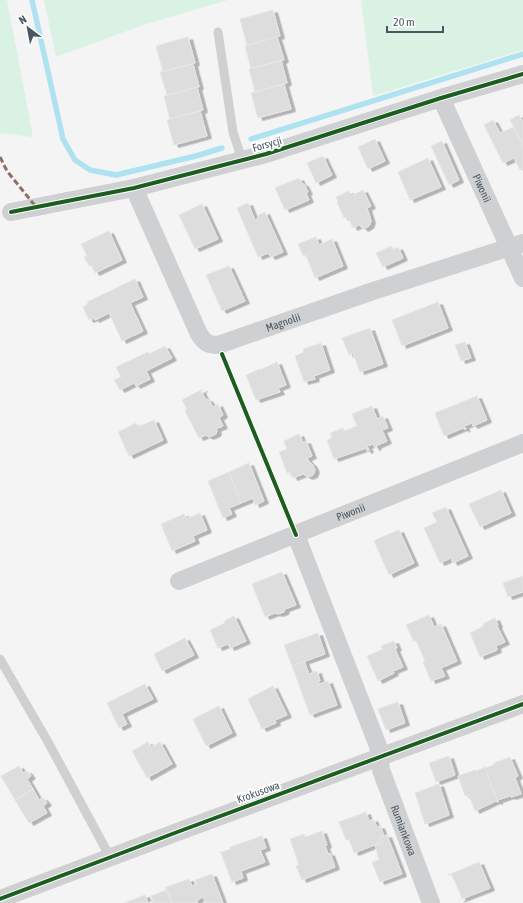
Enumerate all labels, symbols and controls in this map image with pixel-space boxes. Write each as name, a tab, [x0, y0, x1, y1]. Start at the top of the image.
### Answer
north arrow	[8, 8, 48, 48]
scale bar	[387, 8, 443, 34]
text: N	[17, 13, 29, 26]
text: 20 m	[393, 15, 415, 29]
street label: Forsycji	[251, 134, 283, 154]
street label: Piwonii	[470, 172, 494, 204]
street label: Magnolii	[264, 311, 302, 334]
street label: Piwonii	[335, 501, 367, 523]
street label: Krokusowa	[235, 779, 281, 805]
street label: Rumiankowa	[389, 803, 419, 857]

